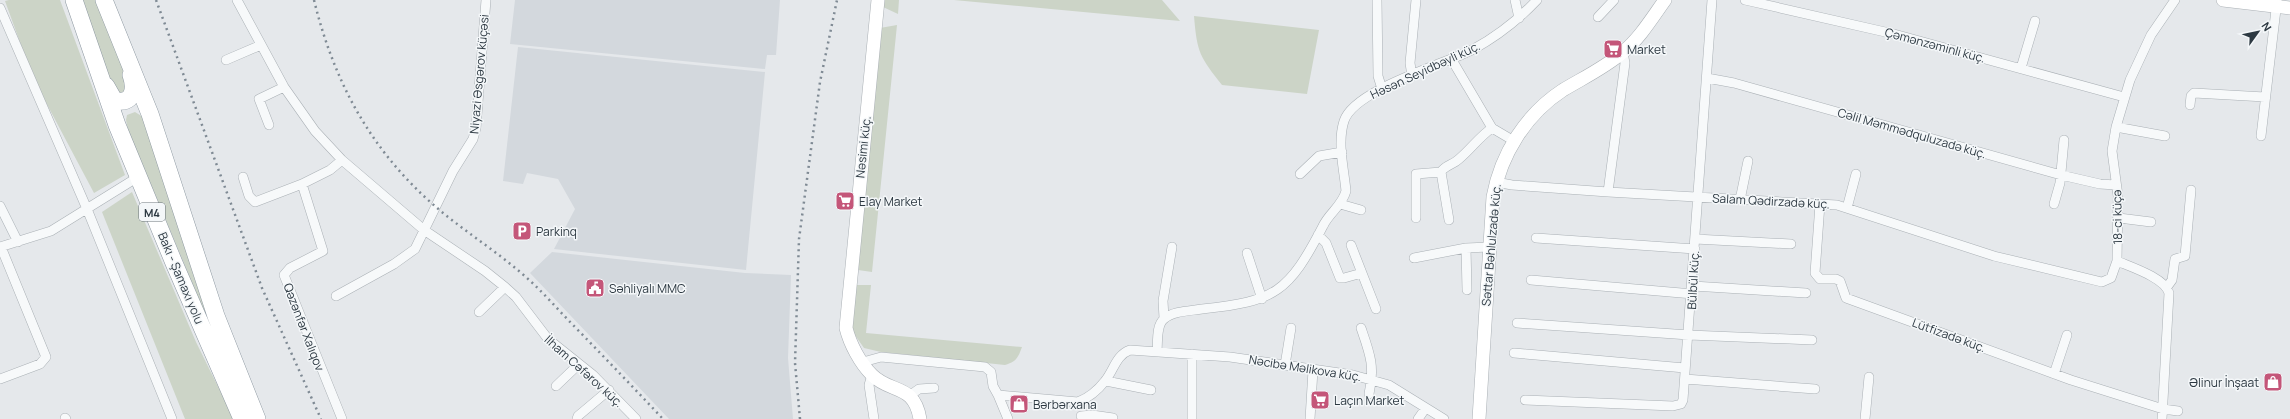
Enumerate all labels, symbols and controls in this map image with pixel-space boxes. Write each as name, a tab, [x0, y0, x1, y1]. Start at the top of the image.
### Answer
north arrow	[2238, 12, 2278, 52]
street label: Niyazi Əsgərov küçəsi	[465, 14, 493, 134]
text: N	[2258, 19, 2275, 34]
street label: Çəmənzəminli küç.	[1883, 23, 1987, 67]
street label: Həsən Seyidbəyli küç.	[1367, 37, 1483, 103]
supermarket icon: Market	[1602, 38, 1624, 60]
place label: Market	[1627, 41, 1666, 58]
street label: Cəlil Məmmədquluzadə küç.	[1836, 104, 1988, 162]
street label: Nəsimi küç.	[851, 115, 875, 179]
street label: Səttar Bəhlulzadə küç.	[1477, 183, 1505, 307]
street label: Salam Qədirzadə küç.	[1712, 189, 1830, 213]
street label: 18-ci küçə	[2108, 189, 2126, 245]
supermarket icon: Elay Market	[834, 190, 856, 212]
place label: Elay Market	[859, 193, 923, 210]
road number: M4	[139, 203, 165, 221]
parking icon: Parkinq	[511, 220, 533, 242]
place label: Parkinq	[536, 223, 577, 240]
street label: Bakı - Şamaxı yolu	[154, 229, 208, 327]
street label: Bülbül küç.	[1683, 250, 1703, 310]
public building icon: Səhliyalı MMC	[584, 277, 606, 299]
place label: Səhliyalı MMC	[609, 280, 686, 297]
street label: Qəzənfər Xalıqov	[279, 281, 329, 373]
street label: Lütfizadə küç.	[1910, 314, 1988, 356]
street label: İlham Cəfərov küç.	[541, 331, 627, 411]
street label: Nəcibə Məlikova küç.	[1248, 351, 1362, 385]
shop icon: Əlinur İnşaat	[2262, 371, 2284, 393]
place label: Əlinur İnşaat	[2189, 374, 2259, 391]
supermarket icon: Laçın Market	[1309, 389, 1331, 411]
place label: Laçın Market	[1334, 392, 1405, 409]
shop icon: Bərbərxana	[1008, 393, 1030, 415]
place label: Bərbərxana	[1033, 396, 1097, 413]

